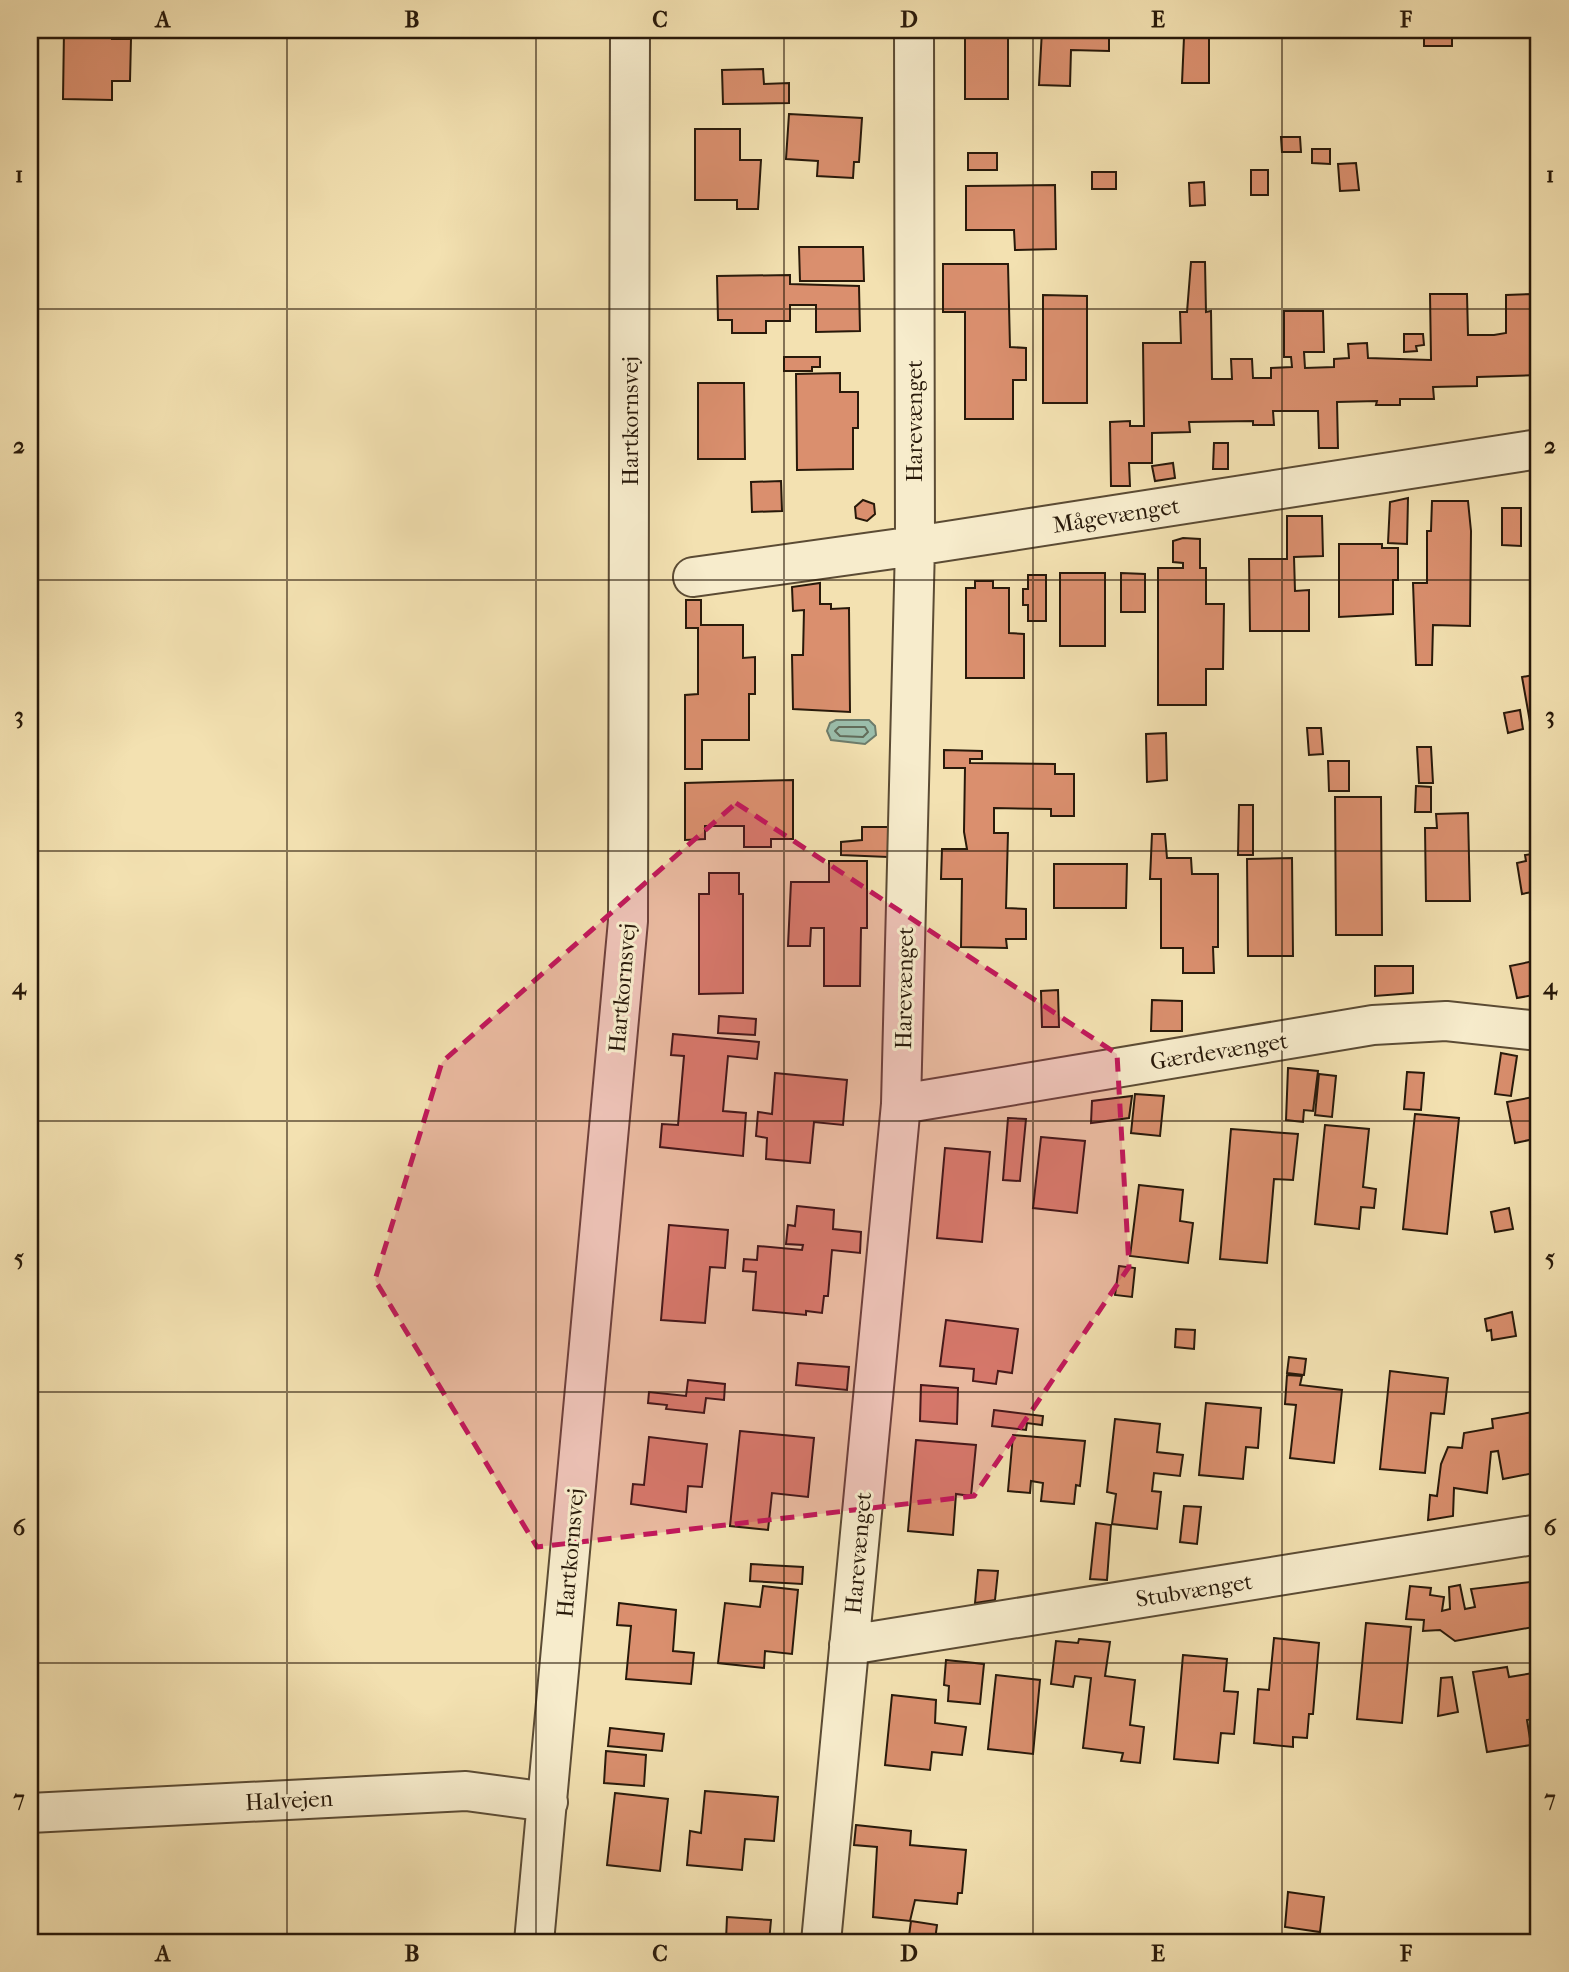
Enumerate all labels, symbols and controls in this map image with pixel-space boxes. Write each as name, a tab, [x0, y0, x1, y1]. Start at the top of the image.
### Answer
text: A	[154, 6, 172, 33]
text: B	[405, 6, 420, 33]
text: C	[652, 6, 668, 33]
text: D	[900, 6, 918, 33]
text: E	[1151, 6, 1165, 33]
text: F	[1399, 6, 1413, 33]
text: 1	[15, 161, 23, 188]
text: 1	[1546, 161, 1554, 188]
street label: Hartkornsvej	[617, 356, 644, 486]
street label: Harevænget	[901, 360, 928, 482]
text: 2	[13, 432, 25, 459]
text: 2	[1544, 432, 1556, 459]
street label: Mågevænget	[1051, 492, 1181, 539]
text: 3	[14, 702, 24, 729]
text: 3	[1545, 702, 1555, 729]
street label: Hartkornsvej	[603, 922, 642, 1054]
street label: Harevænget	[890, 926, 919, 1050]
text: 4	[11, 973, 27, 1000]
text: 4	[1542, 973, 1558, 1000]
street label: Gærdevænget	[1148, 1027, 1290, 1076]
text: 5	[14, 1244, 24, 1271]
text: 5	[1545, 1244, 1555, 1271]
street label: Hartkornsvej	[551, 1487, 590, 1619]
street label: Harevænget	[840, 1491, 877, 1615]
text: 6	[13, 1514, 26, 1541]
text: 6	[1544, 1514, 1557, 1541]
street label: Stubvænget	[1134, 1568, 1254, 1613]
text: 7	[12, 1785, 25, 1812]
street label: Halvejen	[244, 1785, 334, 1816]
text: 7	[1543, 1785, 1556, 1812]
text: A	[154, 1940, 172, 1967]
text: B	[405, 1940, 420, 1967]
text: C	[652, 1940, 668, 1967]
text: D	[900, 1940, 918, 1967]
text: E	[1151, 1940, 1165, 1967]
text: F	[1399, 1940, 1413, 1967]

